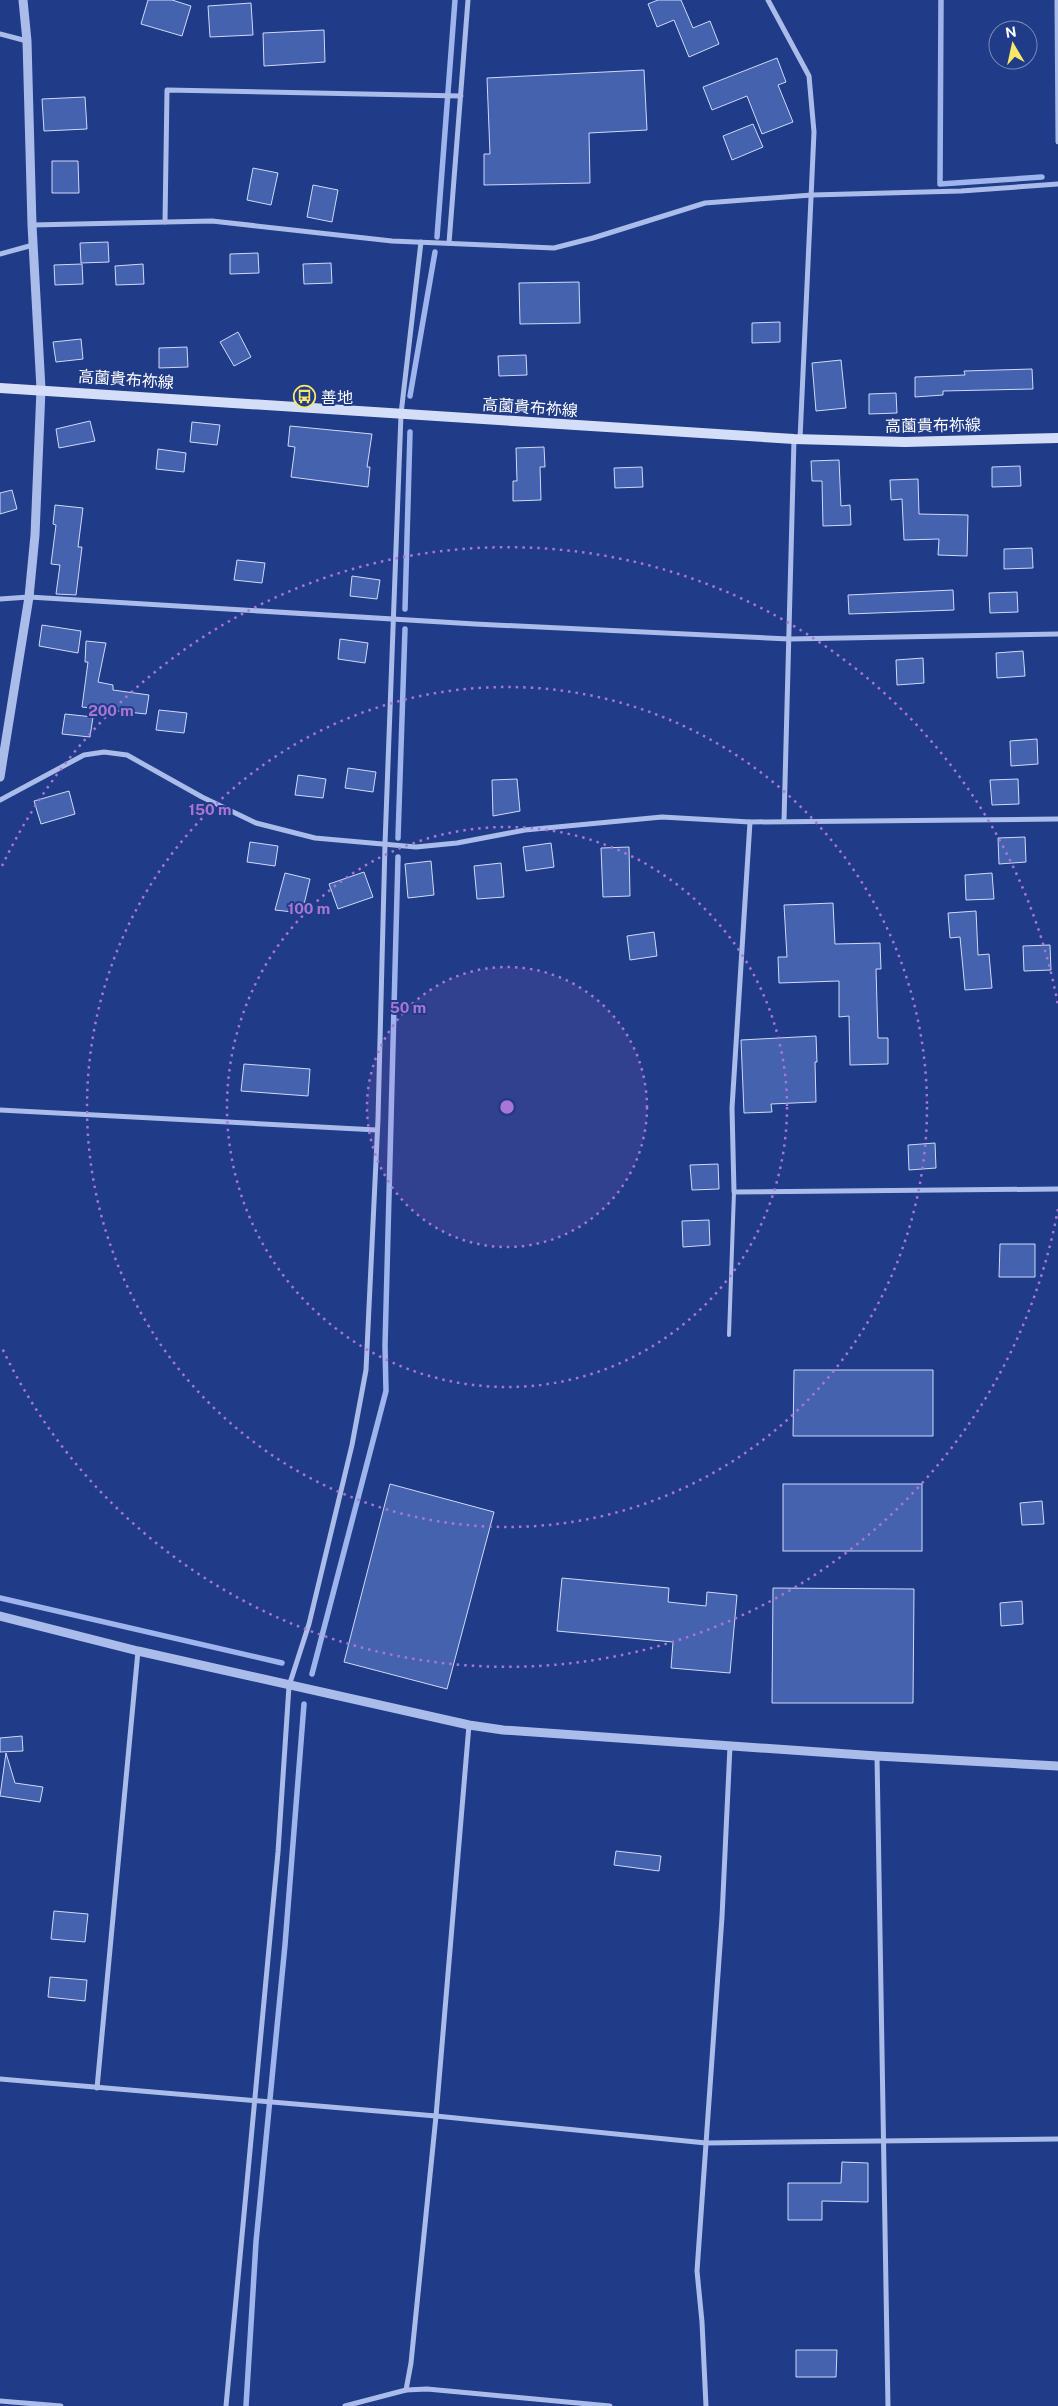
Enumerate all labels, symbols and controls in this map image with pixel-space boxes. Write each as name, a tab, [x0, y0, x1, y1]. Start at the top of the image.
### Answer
north arrow	[988, 20, 1038, 70]
text: N	[1004, 23, 1018, 41]
street label: 高薗貴布祢線	[77, 367, 175, 392]
bus stop icon: 善地	[293, 385, 317, 409]
place label: 善地	[321, 388, 353, 407]
street label: 高薗貴布祢線	[481, 395, 579, 420]
street label: 高薗貴布祢線	[885, 415, 981, 436]
text: 200 m	[88, 702, 134, 719]
text: 150 m	[188, 801, 232, 818]
text: 100 m	[288, 900, 330, 917]
text: 50 m	[390, 999, 426, 1016]
centre of rings	[498, 1098, 516, 1116]

